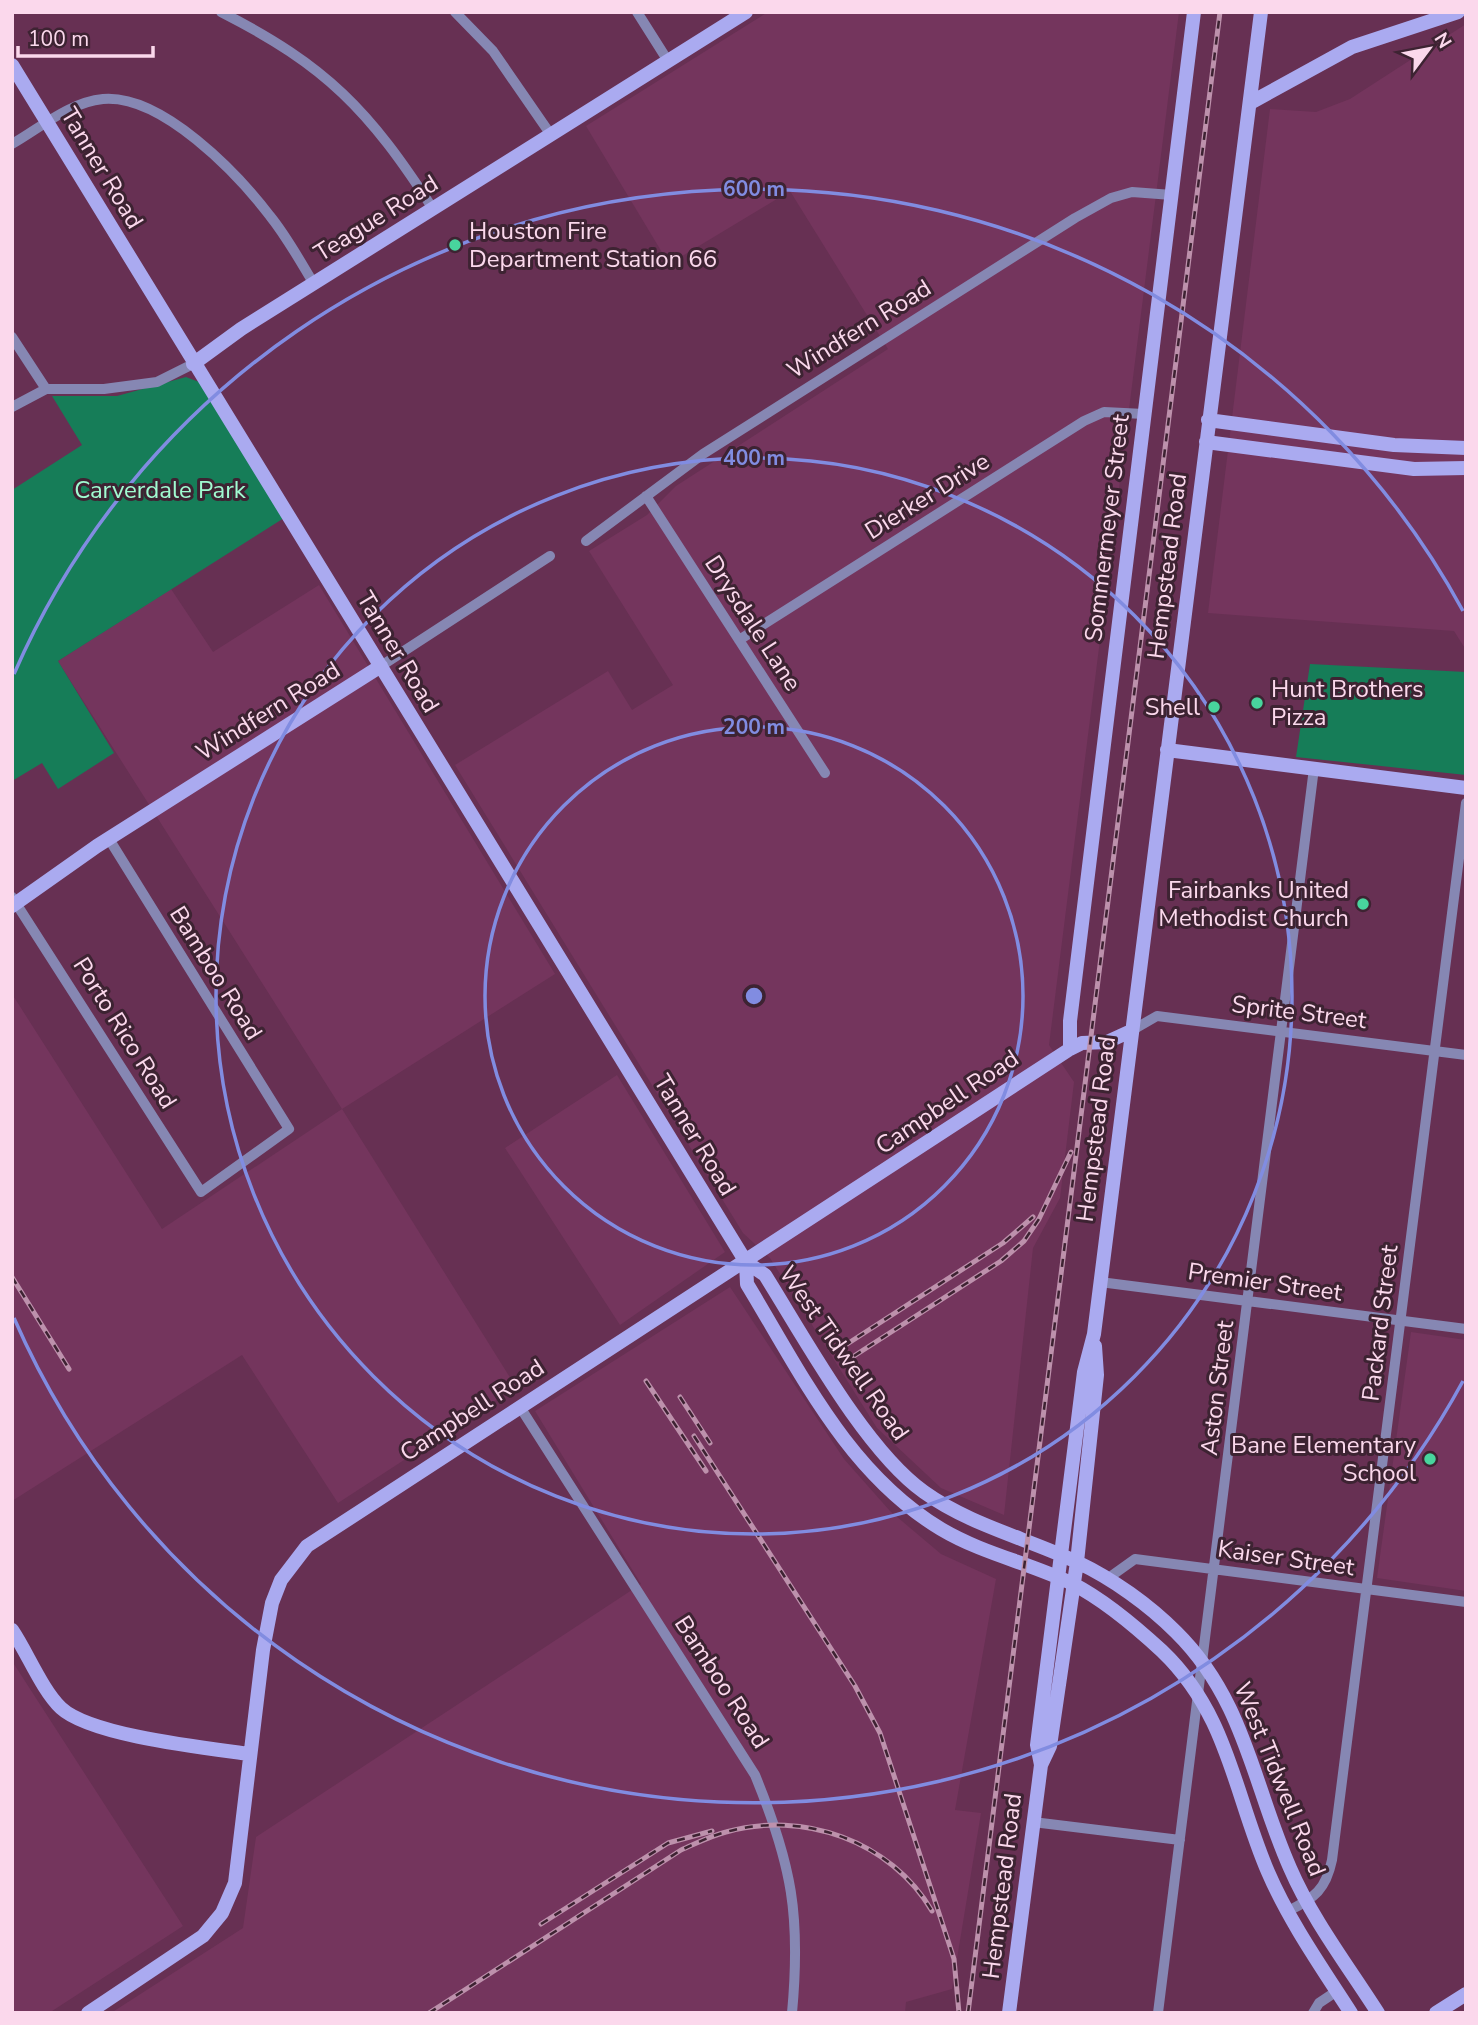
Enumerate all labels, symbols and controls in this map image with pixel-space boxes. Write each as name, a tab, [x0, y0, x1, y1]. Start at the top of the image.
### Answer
scale bar	[18, 14, 152, 58]
north arrow	[1394, 14, 1464, 84]
text: 100 m	[28, 25, 89, 53]
text: N	[1428, 28, 1457, 53]
street label: Tanner Road	[53, 101, 151, 235]
street label: Teague Road	[308, 167, 444, 269]
text: 600 m	[723, 175, 785, 203]
place label: Houston Fire Department Station 66	[469, 215, 717, 275]
marker: Houston Fire Department Station 66	[447, 237, 463, 253]
street label: Windfern Road	[781, 272, 937, 386]
street label: Sommermeyer Street	[1077, 412, 1137, 644]
text: 400 m	[723, 444, 785, 472]
street label: Dierker Drive	[859, 445, 995, 547]
street label: Hempstead Road	[1140, 471, 1194, 661]
park label: Carverdale Park	[74, 474, 247, 506]
street label: Drysdale Lane	[697, 549, 809, 697]
street label: Tanner Road	[349, 585, 447, 719]
street label: Windfern Road	[190, 654, 346, 768]
place label: Hunt Brothers Pizza	[1271, 673, 1424, 733]
place label: Shell	[1145, 691, 1200, 723]
marker: Hunt Brothers Pizza	[1249, 695, 1265, 711]
marker: Shell	[1206, 699, 1222, 715]
text: 200 m	[723, 713, 785, 741]
place label: Fairbanks United Methodist Church	[1158, 874, 1349, 934]
marker: Fairbanks United Methodist Church	[1355, 896, 1371, 912]
street label: Bamboo Road	[162, 900, 270, 1046]
street label: Porto Rico Road	[66, 951, 184, 1115]
centre of rings	[742, 984, 766, 1008]
street label: Sprite Street	[1230, 988, 1369, 1036]
street label: Hempstead Road	[1069, 1034, 1123, 1224]
street label: Campbell Road	[869, 1042, 1025, 1162]
street label: Tanner Road	[646, 1068, 744, 1202]
street label: Packard Street	[1355, 1242, 1406, 1403]
street label: Premier Street	[1186, 1255, 1345, 1309]
street label: West Tidwell Road	[772, 1259, 916, 1447]
street label: Aston Street	[1193, 1318, 1241, 1457]
street label: Campbell Road	[394, 1351, 550, 1469]
place label: Bane Elementary School	[1231, 1429, 1417, 1489]
marker: Bane Elementary School	[1422, 1451, 1438, 1467]
street label: Kaiser Street	[1216, 1533, 1357, 1584]
street label: Bamboo Road	[667, 1609, 777, 1755]
street label: West Tidwell Road	[1226, 1677, 1334, 1881]
street label: Hempstead Road	[975, 1791, 1029, 1981]

